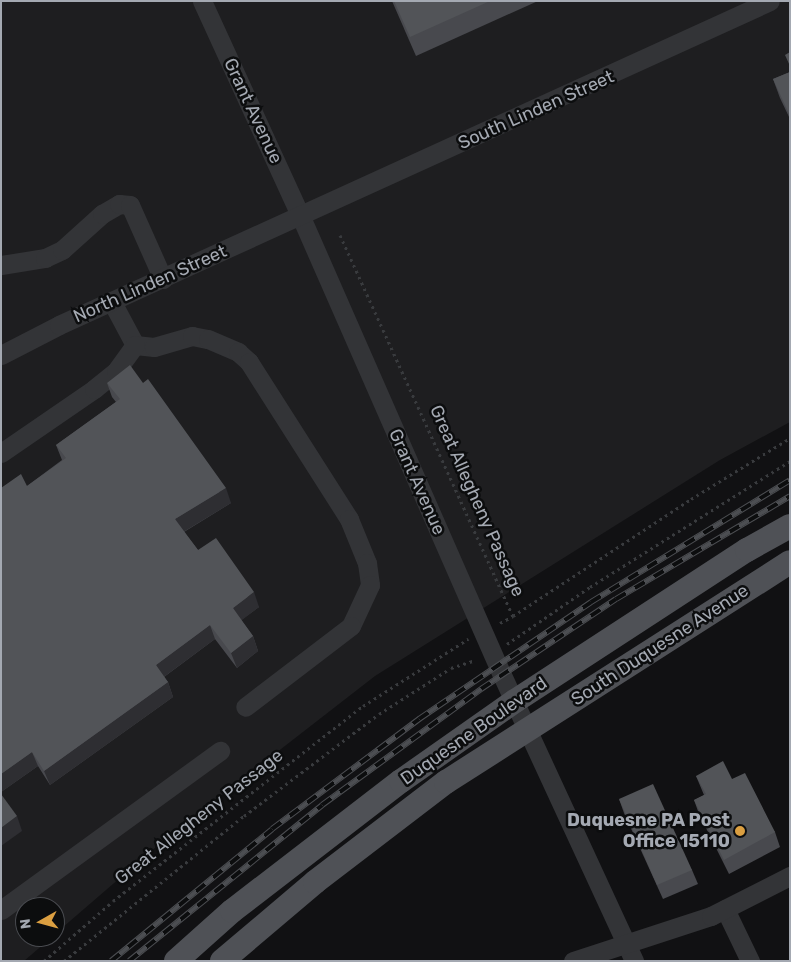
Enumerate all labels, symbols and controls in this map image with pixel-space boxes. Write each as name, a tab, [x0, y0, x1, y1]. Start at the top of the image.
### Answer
street label: Grant Avenue	[219, 55, 287, 167]
street label: South Linden Street	[455, 66, 617, 154]
street label: North Linden Street	[70, 240, 230, 328]
street label: Great Allegheny Passage	[425, 401, 529, 601]
street label: Grant Avenue	[384, 425, 450, 539]
street label: South Duquesne Avenue	[567, 579, 753, 711]
street label: Duquesne Boulevard	[397, 672, 551, 790]
street label: Great Allegheny Passage	[110, 744, 288, 890]
place label: Duquesne PA Post Office 15110	[567, 810, 730, 852]
marker: Duquesne PA Post Office 15110	[734, 825, 746, 837]
north arrow	[15, 897, 65, 947]
text: N	[17, 918, 35, 930]

